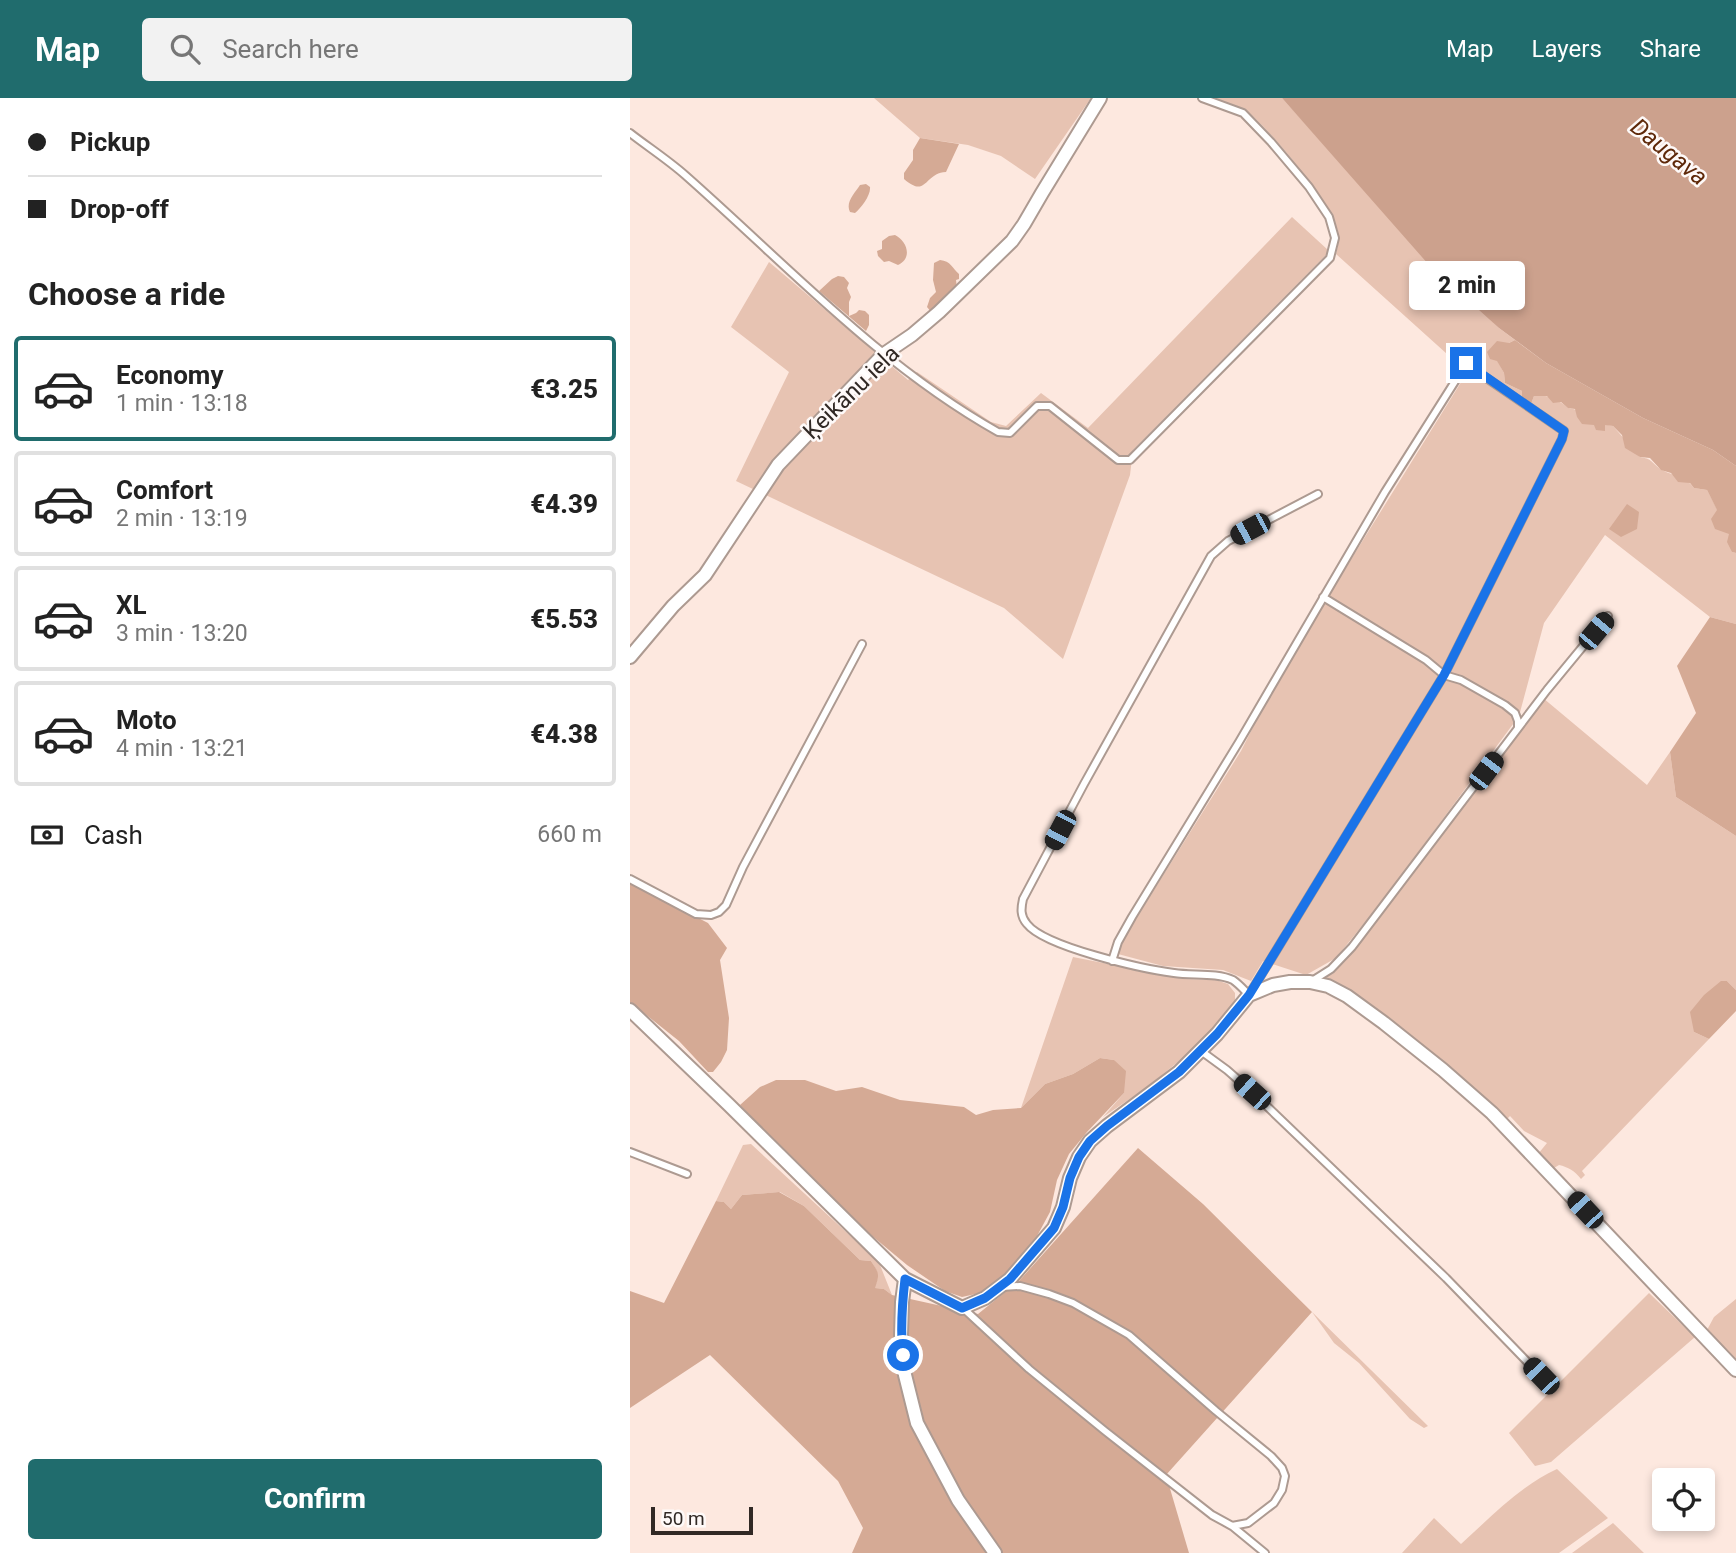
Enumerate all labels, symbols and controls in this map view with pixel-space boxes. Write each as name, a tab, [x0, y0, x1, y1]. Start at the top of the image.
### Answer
search box	[142, 18, 632, 81]
text: Map	[35, 30, 100, 69]
icon: search	[166, 30, 204, 68]
text: Search here	[222, 34, 359, 64]
text: Map	[1446, 35, 1494, 63]
text: Layers	[1532, 35, 1602, 63]
text: Share	[1640, 35, 1701, 63]
water label: Daugava	[1625, 113, 1713, 191]
text: Pickup	[70, 127, 150, 157]
text: Drop-off	[70, 194, 169, 224]
callout: 2 min	[1408, 261, 1524, 310]
text: 2 min	[1438, 272, 1496, 299]
text: Choose a ride	[28, 275, 225, 313]
street label: Ķeikānu iela	[798, 340, 905, 445]
route end	[1450, 347, 1482, 379]
icon: car	[32, 357, 95, 420]
text: Economy	[116, 360, 223, 390]
text: €3.25	[530, 374, 598, 404]
text: 1 min · 13:18	[116, 390, 248, 417]
icon: car	[32, 472, 95, 535]
text: Comfort	[116, 475, 213, 505]
text: €4.39	[530, 489, 598, 519]
text: 2 min · 13:19	[116, 505, 248, 532]
car	[1227, 510, 1274, 548]
icon: car	[32, 587, 95, 650]
text: XL	[116, 590, 147, 620]
text: €5.53	[530, 604, 598, 634]
car	[1575, 608, 1618, 654]
text: 3 min · 13:20	[116, 620, 248, 647]
icon: car	[32, 702, 95, 765]
text: Moto	[116, 705, 177, 735]
text: €4.38	[530, 719, 598, 749]
text: 4 min · 13:21	[116, 735, 248, 762]
car	[1465, 748, 1508, 794]
car	[1041, 807, 1080, 853]
icon: cash	[28, 816, 66, 854]
text: Cash	[84, 820, 143, 850]
text: 660 m	[537, 821, 602, 848]
car	[1230, 1070, 1275, 1114]
car	[1563, 1187, 1608, 1233]
route start	[887, 1339, 919, 1371]
car	[1519, 1354, 1564, 1398]
button: Confirm	[28, 1459, 602, 1539]
map controls	[1652, 1468, 1715, 1531]
button: locate	[1652, 1468, 1715, 1531]
scale bar	[651, 1504, 752, 1536]
text: 50 m	[662, 1507, 705, 1530]

